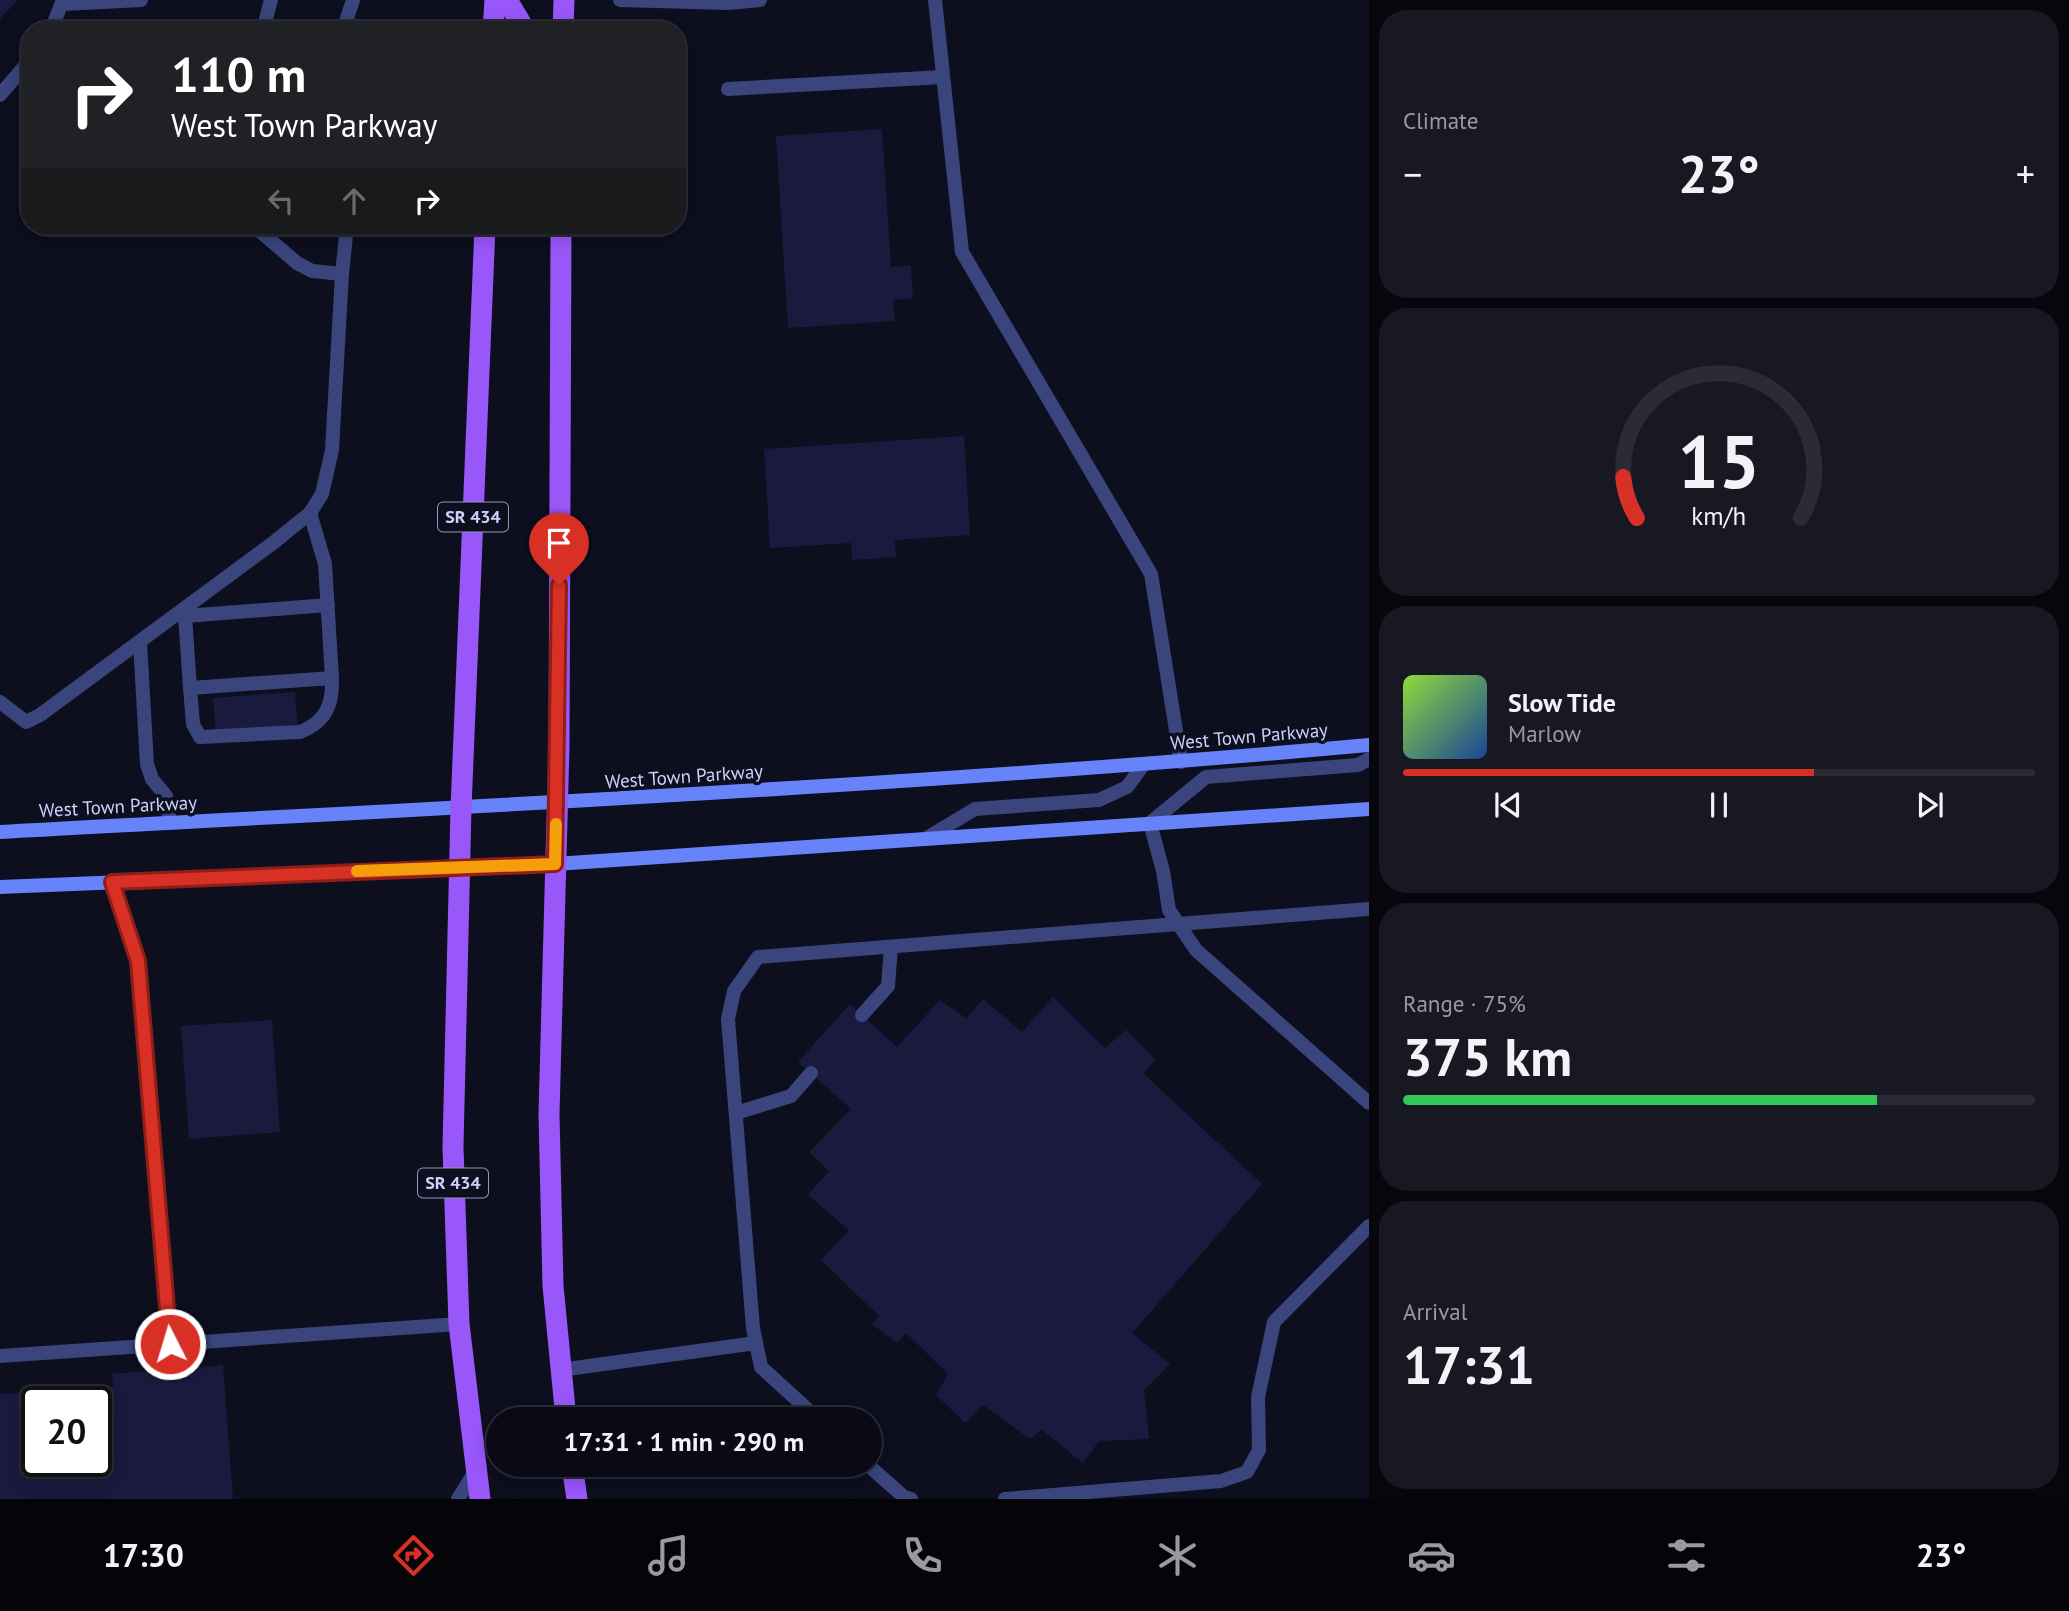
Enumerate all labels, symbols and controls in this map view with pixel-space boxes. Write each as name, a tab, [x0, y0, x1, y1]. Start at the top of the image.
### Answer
text: 110 m	[171, 42, 306, 106]
icon: right	[56, 49, 147, 140]
text: West Town Parkway	[171, 104, 437, 146]
text: Climate	[1403, 106, 1478, 135]
text: 23°	[1678, 140, 1760, 207]
text: −	[1403, 149, 1422, 198]
text: +	[2016, 149, 2035, 198]
icon: left	[262, 182, 300, 220]
icon: ahead	[335, 182, 373, 220]
icon: right	[408, 182, 446, 220]
text: 15	[1678, 414, 1760, 508]
text: km/h	[1692, 499, 1746, 531]
road number: SR 434	[438, 503, 508, 532]
pin	[529, 513, 589, 585]
icon: arrive	[540, 524, 578, 562]
text: Slow Tide	[1508, 686, 1616, 719]
street label: West Town Parkway	[1169, 717, 1329, 755]
text: Marlow	[1508, 719, 1581, 748]
street label: West Town Parkway	[604, 759, 764, 793]
icon: previous	[1489, 786, 1527, 824]
icon: pause	[1700, 786, 1738, 824]
icon: next	[1911, 786, 1949, 824]
street label: West Town Parkway	[38, 790, 198, 822]
text: Range · 75%	[1403, 989, 1526, 1018]
text: 375 km	[1403, 1023, 1572, 1090]
road number: SR 434	[418, 1168, 488, 1198]
text: Arrival	[1403, 1297, 1467, 1326]
position arrow	[133, 1307, 207, 1381]
text: 17:31	[1403, 1331, 1535, 1398]
speed limit sign: 20	[21, 1386, 112, 1477]
text: 17:31 · 1 min · 290 m	[564, 1425, 804, 1458]
icon: directions	[389, 1531, 438, 1580]
icon: music	[644, 1531, 693, 1580]
icon: phone	[898, 1531, 947, 1580]
icon: climate	[1153, 1531, 1202, 1580]
icon: car	[1407, 1531, 1456, 1580]
icon: filters	[1662, 1531, 1711, 1580]
text: 17:30	[103, 1534, 184, 1576]
text: 23°	[1916, 1534, 1966, 1576]

